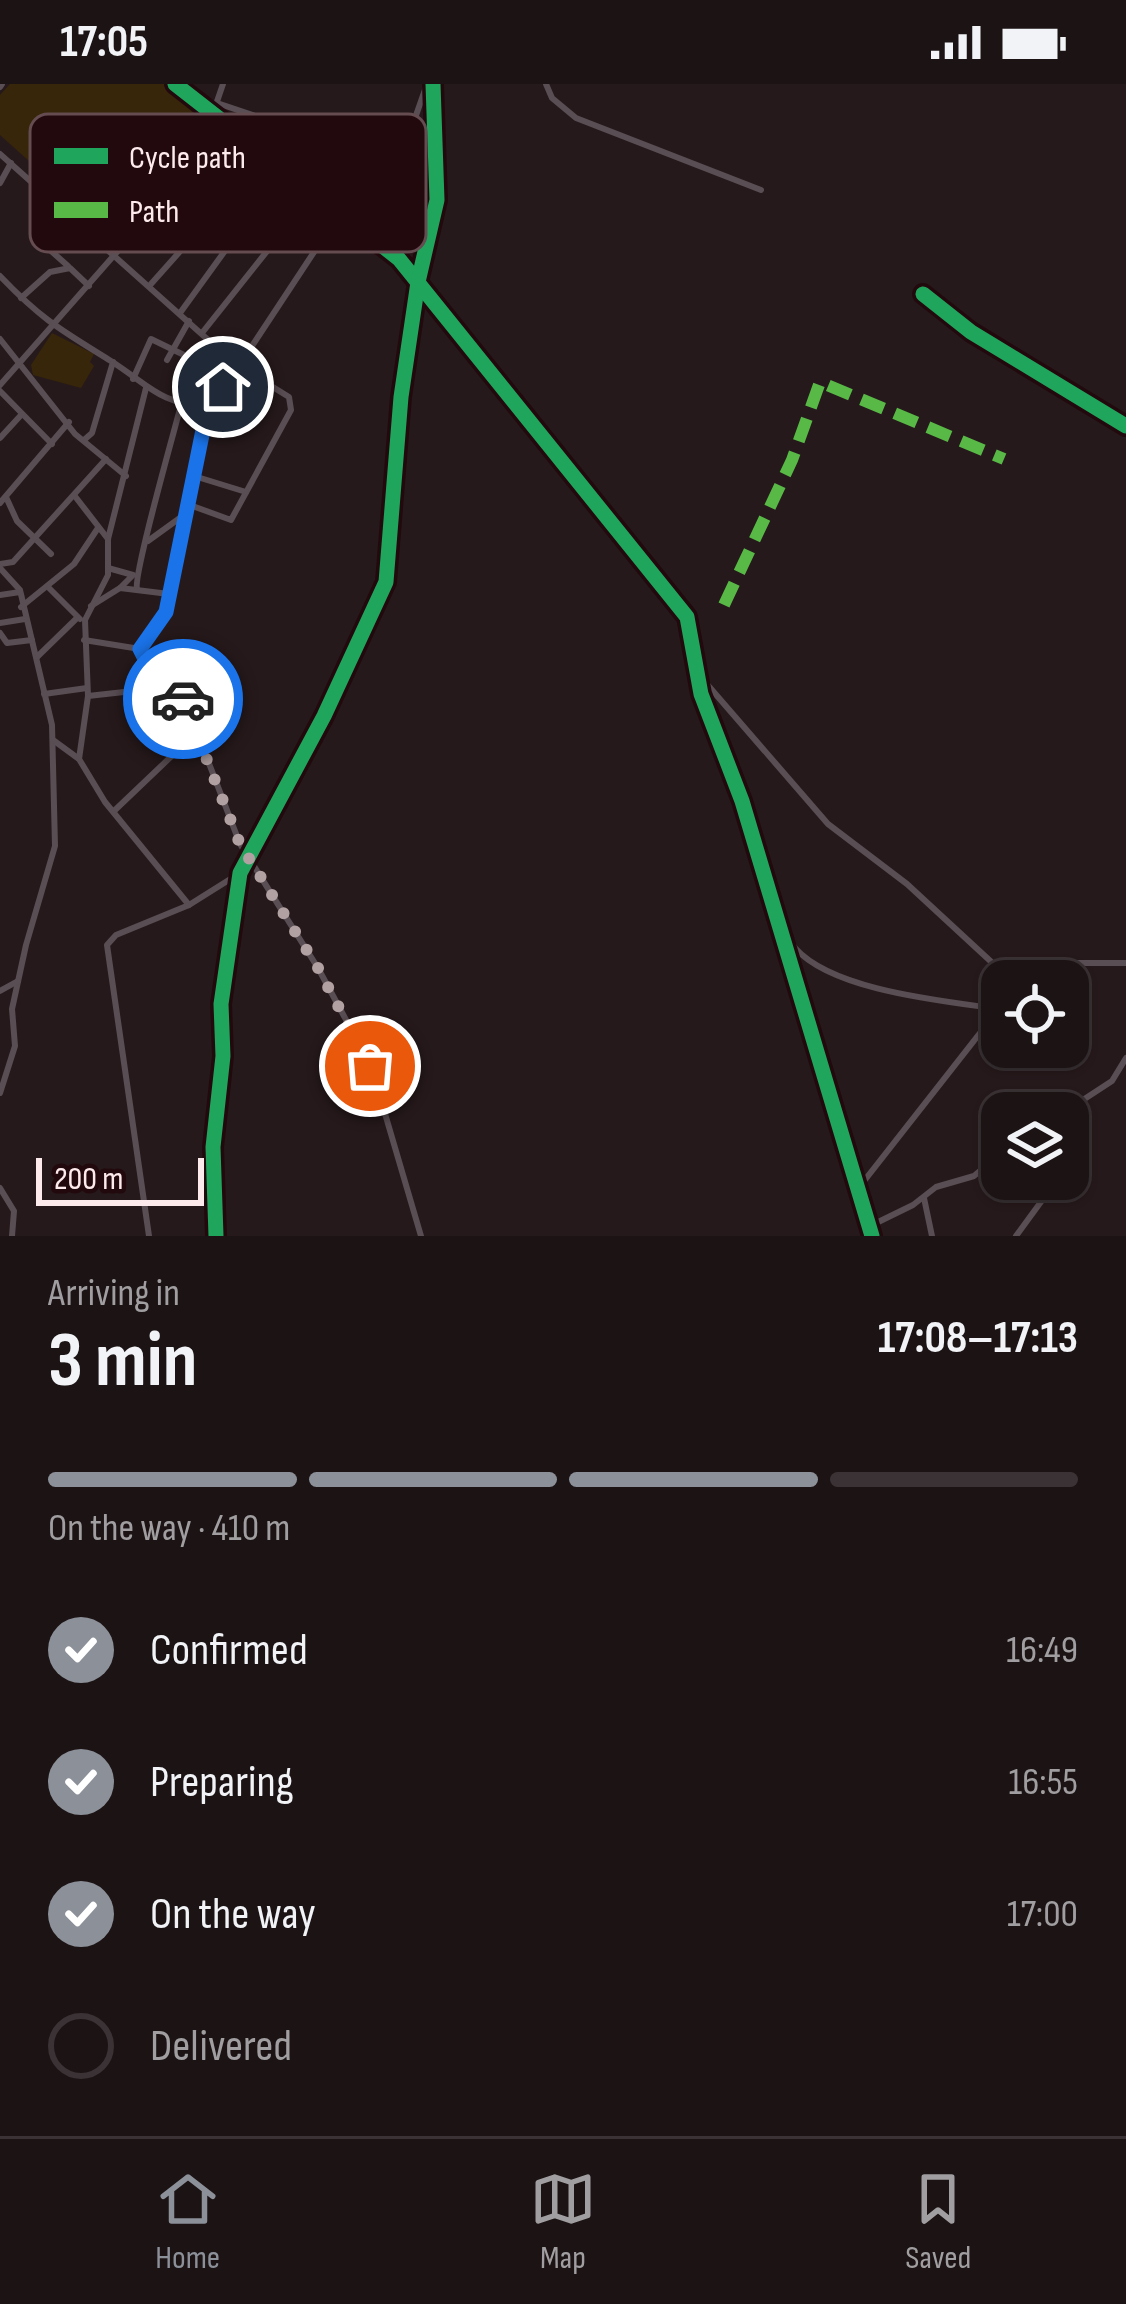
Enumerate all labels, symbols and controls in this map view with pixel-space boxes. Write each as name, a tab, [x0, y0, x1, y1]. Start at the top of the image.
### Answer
text: 17:05	[60, 15, 148, 70]
legend	[30, 114, 426, 252]
text: Cycle path	[129, 138, 246, 178]
text: Path	[129, 192, 179, 232]
pin	[172, 336, 274, 438]
icon: home	[190, 354, 256, 420]
courier	[123, 639, 243, 759]
icon: car	[150, 666, 216, 732]
map controls	[981, 960, 1089, 1200]
button: locate	[981, 960, 1089, 1068]
pin	[319, 1015, 421, 1117]
icon: bag	[337, 1033, 403, 1099]
button: layers	[981, 1092, 1089, 1200]
scale bar	[36, 1152, 204, 1205]
text: 200 m	[54, 1159, 123, 1199]
text: Arriving in	[48, 1270, 180, 1317]
text: 17:08–17:13	[878, 1311, 1078, 1366]
text: 3 min	[48, 1315, 197, 1408]
text: On the way · 410 m	[48, 1505, 290, 1552]
icon: check	[48, 1617, 114, 1683]
text: Confirmed	[150, 1623, 308, 1678]
text: 16:49	[1006, 1627, 1078, 1674]
icon: check	[48, 1749, 114, 1815]
text: Preparing	[150, 1755, 294, 1810]
text: 16:55	[1009, 1759, 1078, 1806]
icon: check	[48, 1881, 114, 1947]
text: On the way	[150, 1887, 316, 1942]
text: 17:00	[1007, 1891, 1078, 1938]
text: Delivered	[150, 2019, 292, 2074]
tab: Home	[155, 2166, 221, 2278]
tab: Map	[530, 2166, 596, 2278]
tab: Saved	[905, 2166, 971, 2278]

